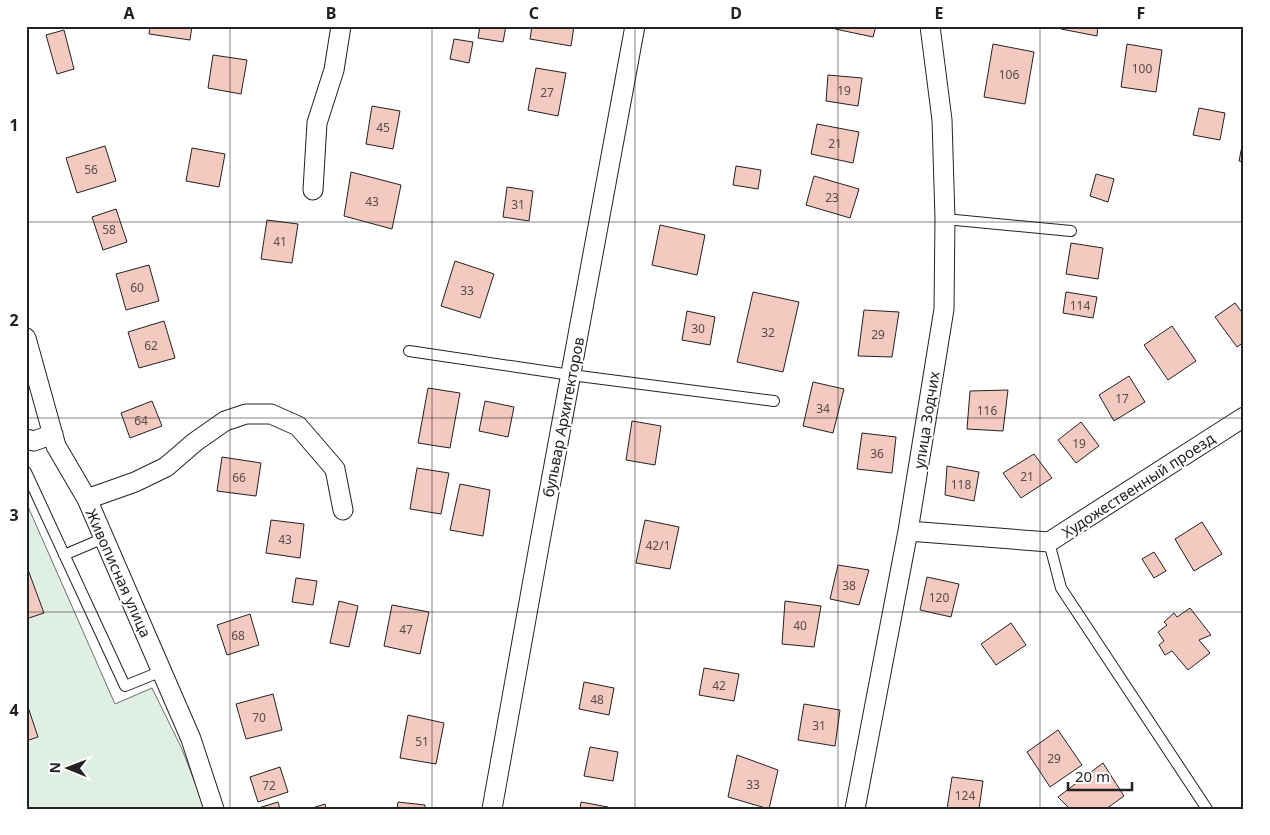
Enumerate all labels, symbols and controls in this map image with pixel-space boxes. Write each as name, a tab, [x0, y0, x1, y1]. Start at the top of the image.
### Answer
text: A	[123, 2, 135, 24]
text: B	[326, 2, 336, 24]
text: C	[529, 2, 539, 24]
text: D	[730, 2, 742, 24]
text: E	[935, 2, 944, 24]
text: F	[1137, 2, 1145, 24]
house number: 100	[1132, 60, 1152, 77]
house number: 106	[999, 66, 1019, 83]
house number: 19	[837, 82, 851, 99]
house number: 27	[540, 84, 554, 101]
text: 1	[9, 114, 19, 136]
house number: 45	[376, 119, 390, 136]
house number: 21	[828, 135, 842, 152]
house number: 56	[84, 161, 98, 178]
house number: 23	[825, 189, 839, 206]
house number: 43	[365, 193, 379, 210]
house number: 31	[511, 196, 525, 213]
house number: 58	[102, 221, 116, 238]
house number: 41	[273, 233, 287, 250]
house number: 60	[130, 279, 144, 296]
house number: 33	[460, 282, 474, 299]
house number: 114	[1070, 297, 1090, 314]
text: 2	[9, 309, 19, 331]
house number: 30	[691, 320, 705, 337]
house number: 32	[761, 324, 775, 341]
house number: 29	[871, 326, 885, 343]
street label: бульвар Архитекторов	[538, 335, 588, 499]
house number: 62	[144, 337, 158, 354]
street label: улица Зодчих	[908, 370, 944, 470]
house number: 17	[1115, 390, 1129, 407]
house number: 34	[816, 400, 830, 417]
house number: 116	[977, 402, 997, 419]
house number: 64	[134, 412, 148, 429]
street label: Художественный проезд	[1058, 428, 1218, 542]
house number: 19	[1072, 435, 1086, 452]
house number: 36	[870, 445, 884, 462]
house number: 21	[1020, 468, 1034, 485]
house number: 66	[232, 469, 246, 486]
house number: 118	[951, 476, 971, 493]
text: 3	[9, 504, 19, 526]
street label: Живописная улица	[82, 506, 156, 640]
house number: 43	[278, 531, 292, 548]
house number: 42/1	[645, 537, 671, 554]
house number: 38	[842, 577, 856, 594]
house number: 120	[929, 589, 949, 606]
house number: 40	[793, 617, 807, 634]
house number: 47	[399, 621, 413, 638]
house number: 68	[231, 627, 245, 644]
house number: 42	[712, 677, 726, 694]
house number: 48	[590, 691, 604, 708]
text: 4	[9, 699, 19, 721]
house number: 70	[252, 709, 266, 726]
house number: 31	[812, 717, 826, 734]
house number: 51	[415, 733, 429, 750]
north arrow	[42, 742, 92, 792]
house number: 29	[1047, 750, 1061, 767]
scale bar	[1068, 760, 1131, 792]
text: N	[45, 762, 64, 774]
text: 20 m	[1075, 766, 1110, 786]
house number: 33	[746, 776, 760, 793]
house number: 72	[262, 777, 276, 794]
house number: 124	[955, 787, 975, 804]

